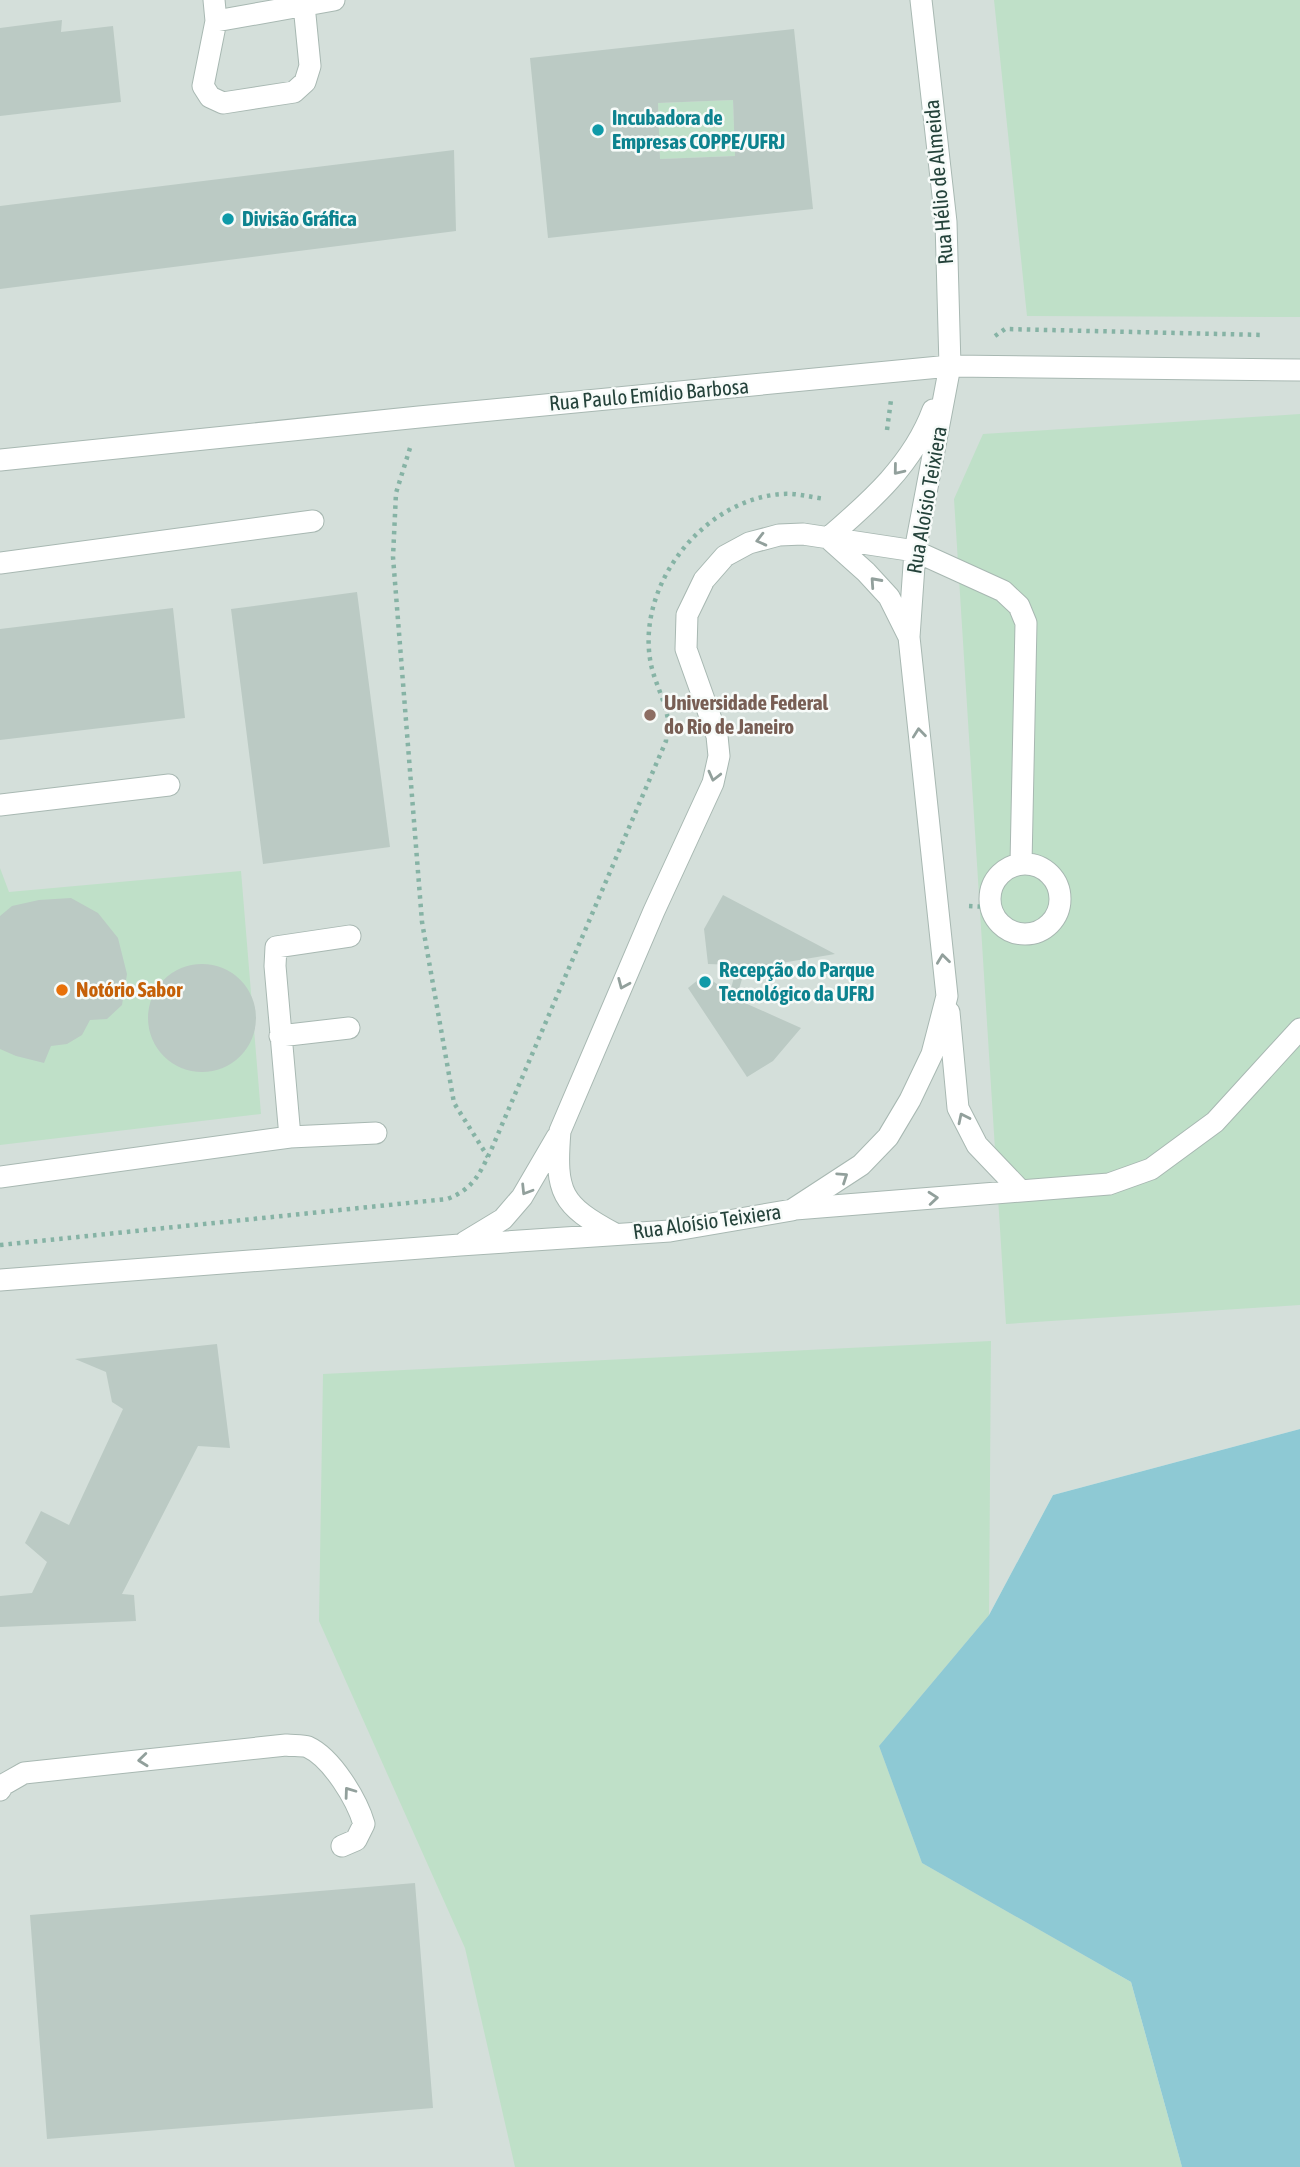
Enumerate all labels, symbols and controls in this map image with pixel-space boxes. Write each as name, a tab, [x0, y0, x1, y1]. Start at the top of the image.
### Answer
street label: Rua Hélio de Almeida	[919, 99, 957, 266]
place label: Incubadora de Empresas COPPE/UFRJ	[612, 105, 785, 153]
marker: Incubadora de Empresas COPPE/UFRJ	[590, 122, 606, 138]
place label: Divisão Gráfica	[242, 206, 357, 230]
marker: Divisão Gráfica	[220, 211, 236, 227]
street label: Rua Paulo Emídio Barbosa	[548, 373, 750, 415]
street label: Rua Aloísio Teixiera	[901, 424, 951, 575]
one-way arrow	[894, 461, 906, 474]
one-way arrow	[755, 532, 767, 546]
one-way arrow	[871, 577, 883, 590]
place label: Universidade Federal do Rio de Janeiro	[664, 690, 828, 738]
marker: Universidade Federal do Rio de Janeiro	[642, 707, 658, 723]
one-way arrow	[911, 727, 926, 739]
one-way arrow	[708, 769, 722, 781]
one-way arrow	[936, 953, 951, 964]
place label: Recepção do Parque Tecnológico da UFRJ	[719, 957, 875, 1005]
marker: Recepção do Parque Tecnológico da UFRJ	[697, 974, 713, 990]
place label: Notório Sabor	[76, 977, 183, 1001]
one-way arrow	[618, 977, 632, 989]
marker: Notório Sabor	[54, 982, 70, 998]
one-way arrow	[958, 1113, 972, 1125]
one-way arrow	[835, 1173, 848, 1185]
one-way arrow	[521, 1183, 534, 1196]
one-way arrow	[928, 1191, 939, 1206]
street label: Rua Aloísio Teixiera	[631, 1199, 782, 1243]
one-way arrow	[137, 1753, 149, 1768]
one-way arrow	[345, 1787, 357, 1800]

